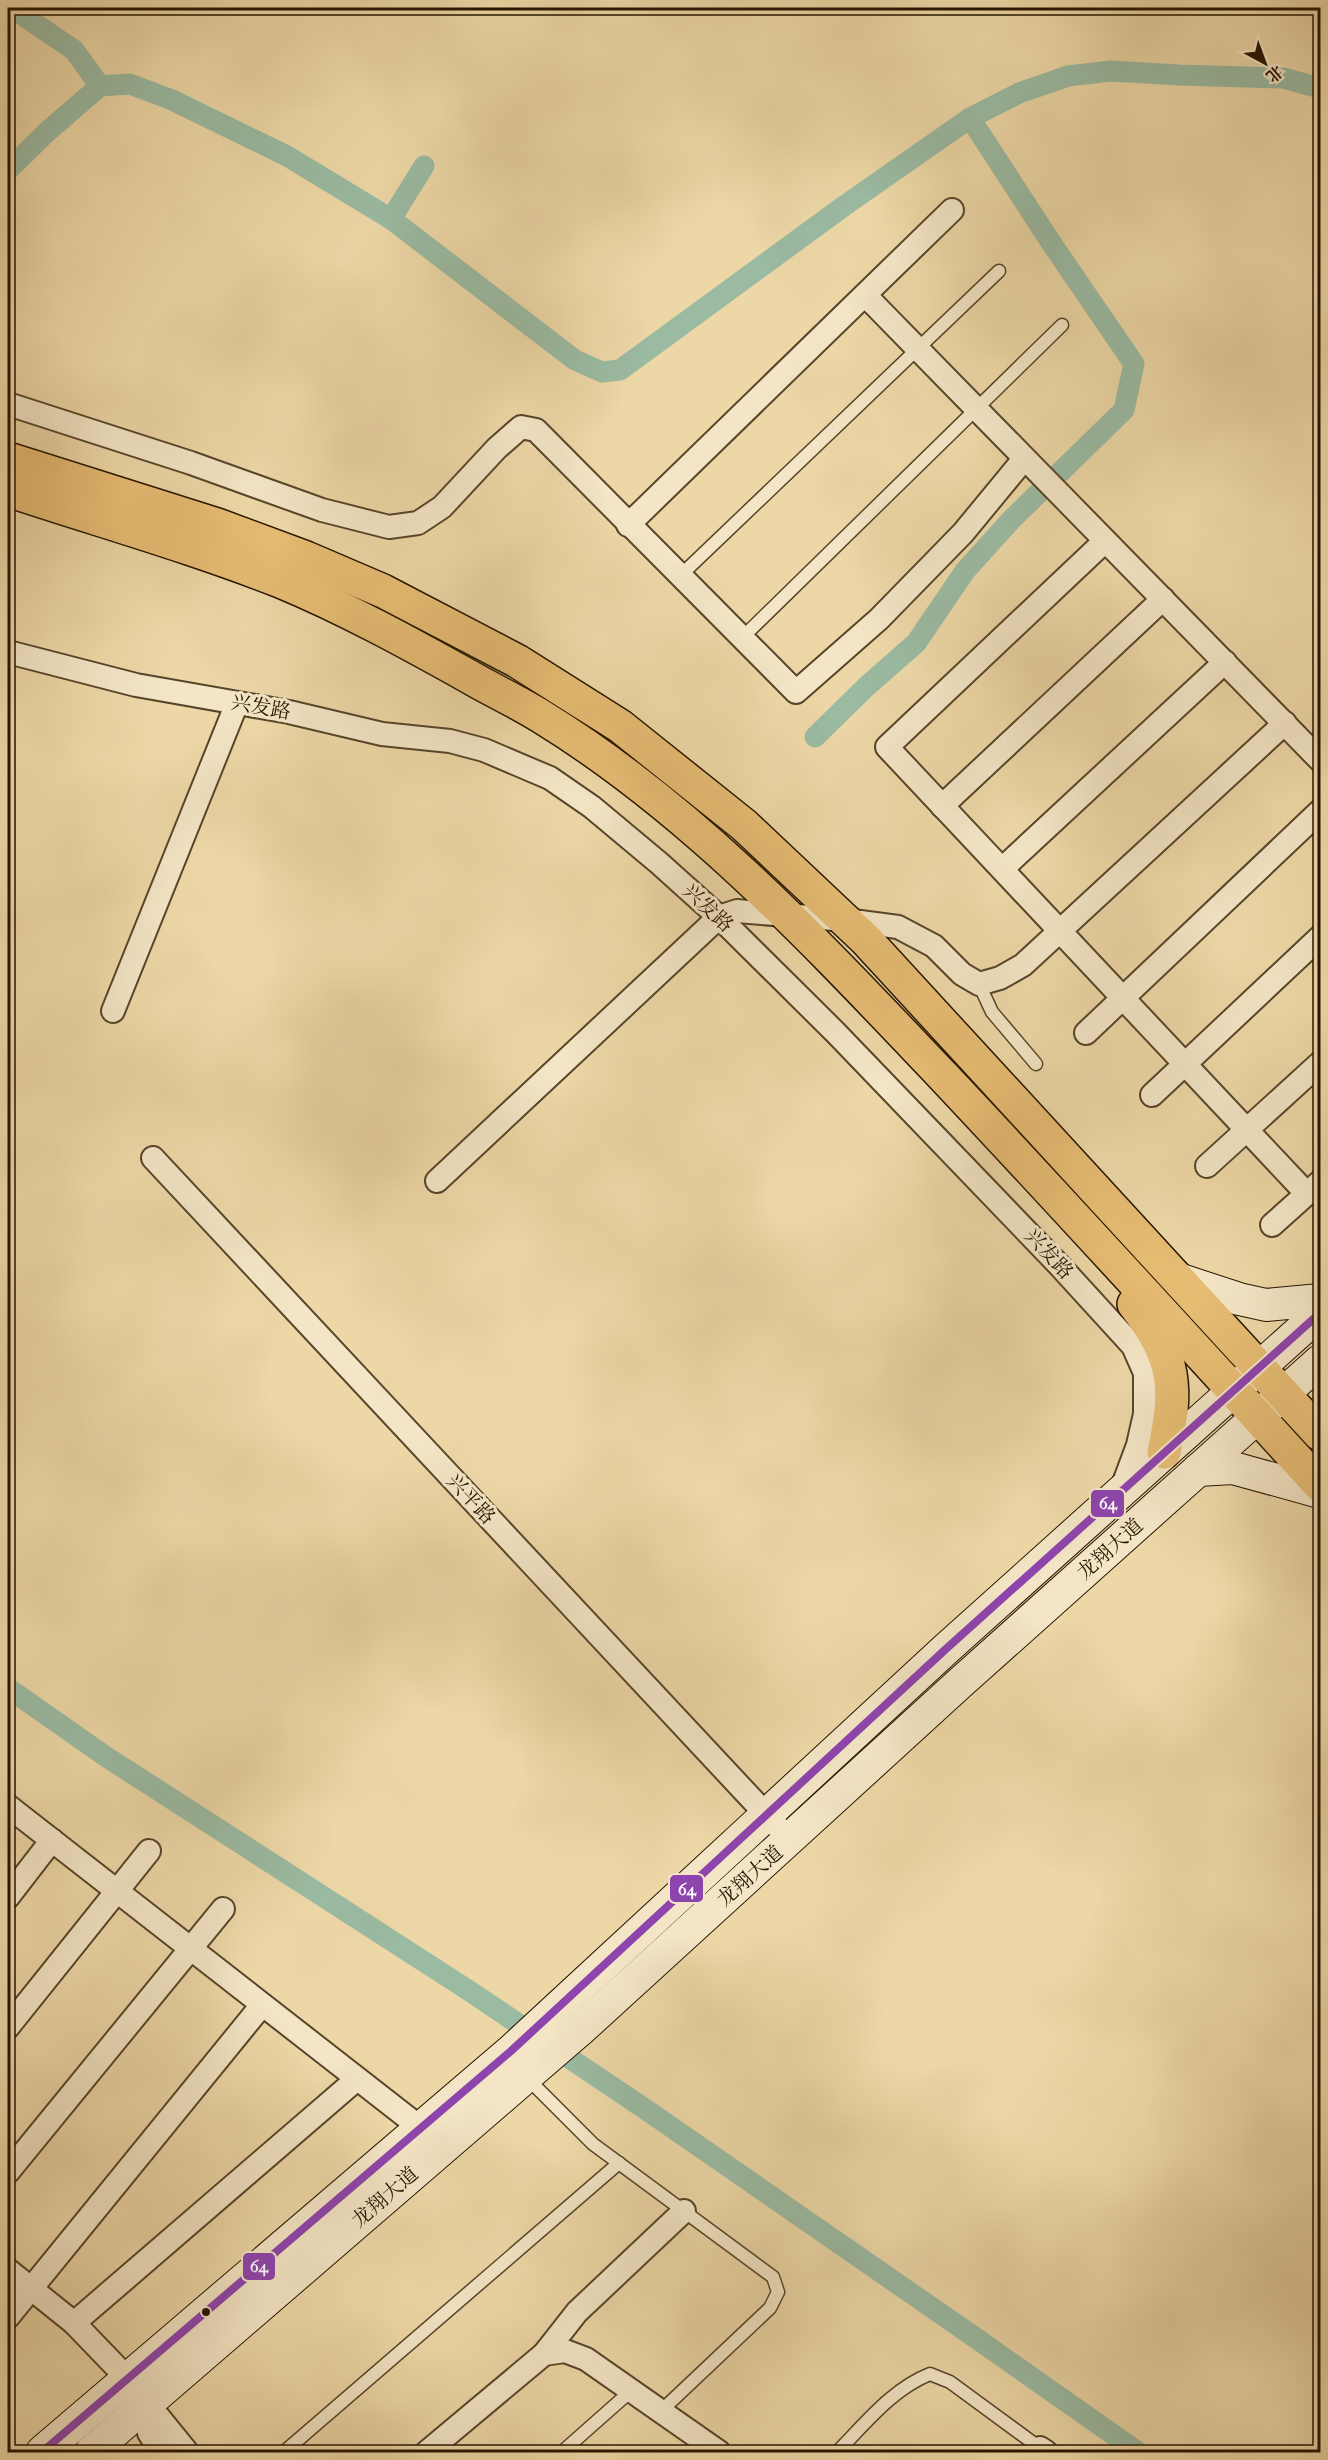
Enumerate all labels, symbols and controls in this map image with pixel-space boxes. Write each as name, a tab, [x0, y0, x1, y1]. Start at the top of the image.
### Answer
north arrow	[1235, 33, 1295, 93]
text: 北	[1262, 62, 1287, 86]
street label: 兴发路	[229, 690, 293, 724]
street label: 兴发路	[678, 879, 738, 937]
street label: 兴发路	[1020, 1224, 1078, 1284]
street label: 兴平路	[442, 1469, 500, 1529]
line badge: 64	[1090, 1489, 1125, 1518]
text: 64	[1099, 1494, 1119, 1514]
street label: 龙翔大道	[1073, 1514, 1147, 1584]
street label: 龙翔大道	[713, 1841, 787, 1911]
line badge: 64	[669, 1874, 704, 1903]
text: 64	[678, 1880, 698, 1900]
street label: 龙翔大道	[347, 2162, 423, 2232]
line badge: 64	[242, 2252, 276, 2281]
text: 64	[250, 2257, 270, 2277]
unlabelled marker	[200, 2306, 212, 2318]

